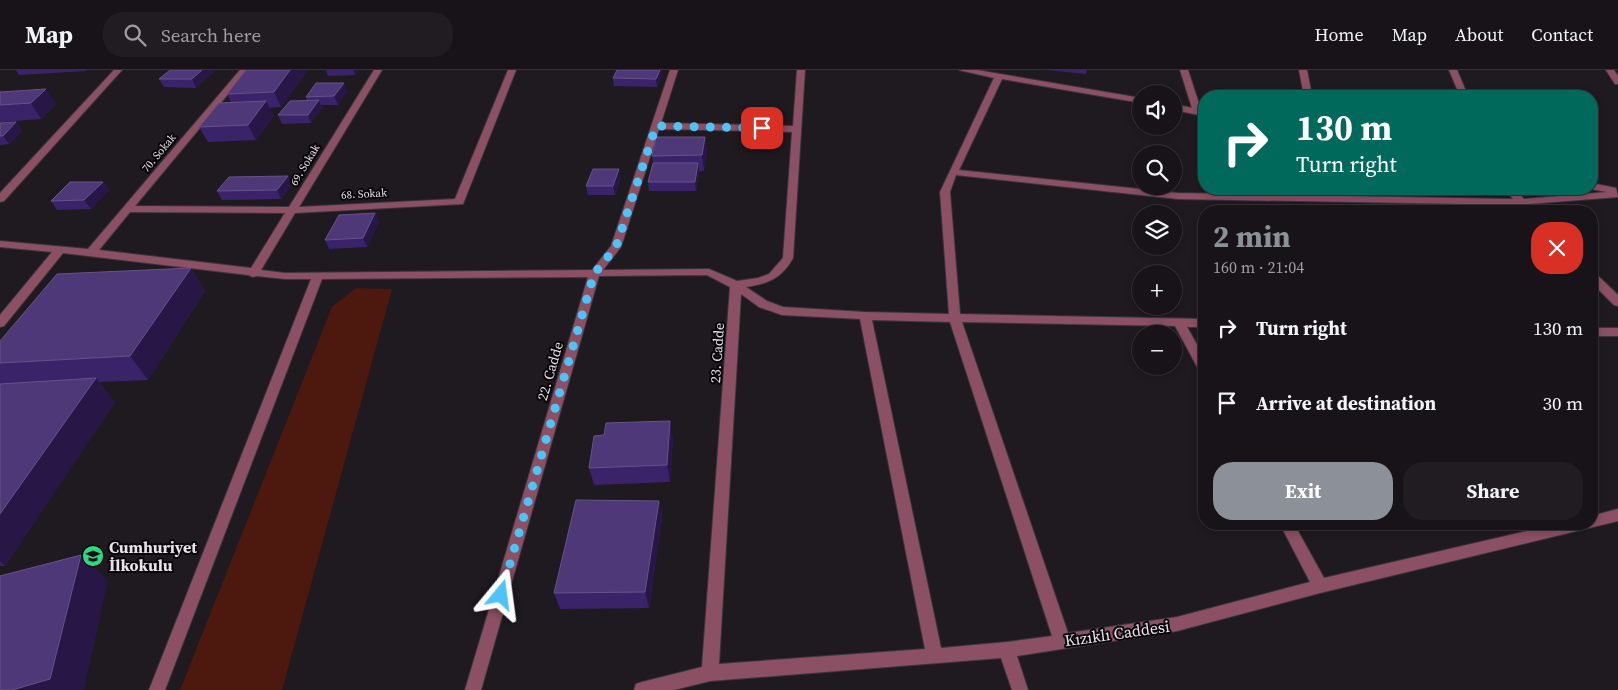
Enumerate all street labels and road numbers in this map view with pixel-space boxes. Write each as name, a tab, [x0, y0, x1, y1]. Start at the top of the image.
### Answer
street label: 70. Sokak	[138, 130, 180, 175]
street label: 69. Sokak	[287, 141, 324, 189]
street label: 68. Sokak	[341, 185, 388, 203]
street label: 23. Cadde	[705, 322, 729, 384]
street label: 22. Cadde	[532, 339, 568, 403]
street label: Kızıklı Caddesi	[1063, 615, 1171, 651]

